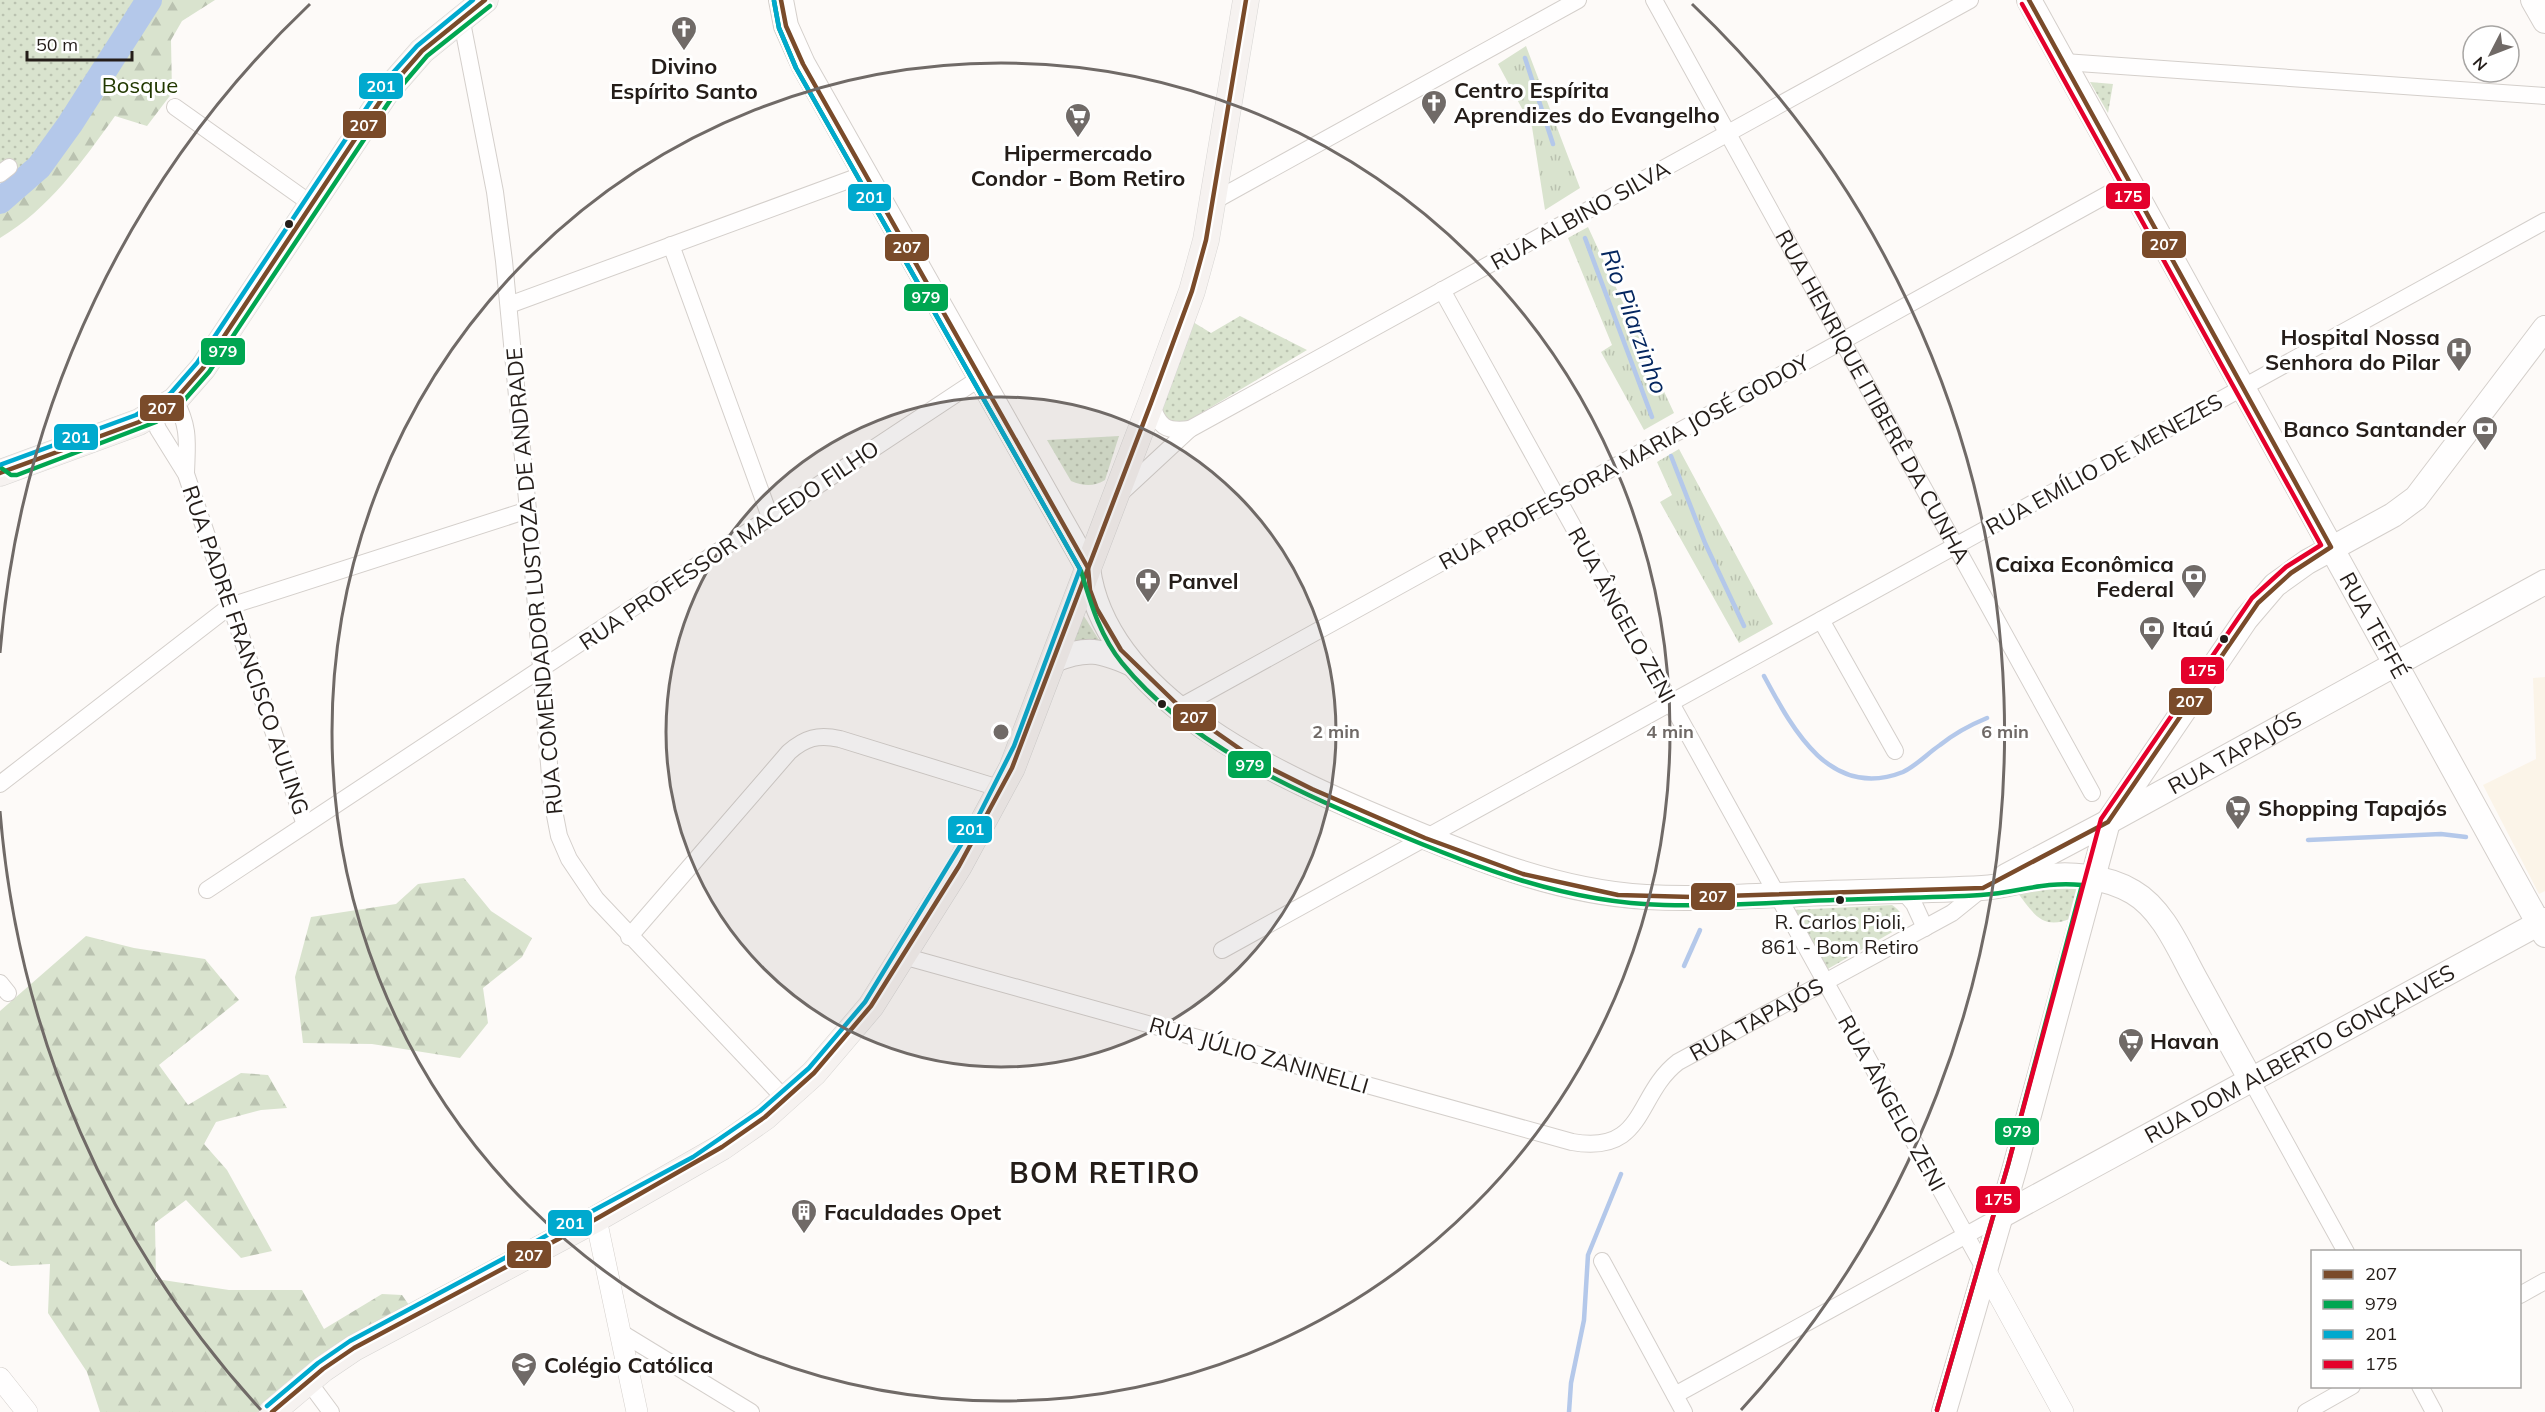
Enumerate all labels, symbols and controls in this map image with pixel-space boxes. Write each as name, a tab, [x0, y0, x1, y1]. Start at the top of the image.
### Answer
church icon: Divino Espírito Santo	[669, 14, 699, 52]
scale bar	[27, 24, 132, 62]
north arrow	[2461, 24, 2521, 84]
text: 50 m	[36, 33, 78, 56]
place label: Divino Espírito Santo	[610, 52, 758, 105]
text: N	[2468, 53, 2491, 75]
park label: Bosque	[102, 71, 178, 99]
line badge: 201	[358, 72, 404, 100]
text: 201	[367, 76, 395, 96]
place label: Centro Espírita Aprendizes do Evangelho	[1454, 76, 1720, 129]
church icon: Centro Espírita Aprendizes do Evangelho	[1419, 88, 1449, 126]
supermarket icon: Hipermercado Condor - Bom Retiro	[1063, 101, 1093, 139]
line badge: 207	[342, 110, 387, 139]
text: 207	[350, 115, 378, 135]
place label: Hipermercado Condor - Bom Retiro	[971, 139, 1185, 192]
street label: RUA ALBINO SILVA	[1485, 154, 1675, 276]
line badge: 175	[2105, 182, 2151, 210]
line badge: 201	[847, 183, 892, 212]
text: 175	[2114, 186, 2143, 206]
text: 201	[856, 187, 884, 207]
unlabelled marker	[283, 218, 295, 230]
street label: RUA HENRIQUE ITIBERÊ DA CUNHA	[1770, 225, 1976, 568]
line badge: 207	[2141, 230, 2187, 259]
line badge: 207	[884, 233, 930, 262]
text: 207	[2150, 234, 2178, 254]
text: 207	[893, 237, 921, 257]
water label: Rio Pilarzinho	[1595, 244, 1675, 398]
line badge: 979	[903, 283, 949, 312]
text: 979	[912, 287, 940, 307]
place label: Hospital Nossa Senhora do Pilar	[2265, 323, 2440, 376]
hospital icon: Hospital Nossa Senhora do Pilar	[2444, 335, 2474, 373]
line badge: 979	[200, 337, 246, 366]
text: 979	[209, 341, 237, 361]
street label: RUA COMENDADOR LUSTOZA DE ANDRADE	[500, 346, 568, 816]
street label: RUA PROFESSORA MARIA JOSÉ GODOY	[1434, 348, 1815, 576]
street label: RUA EMÍLIO DE MENEZES	[1981, 387, 2227, 541]
line badge: 207	[139, 394, 185, 422]
text: 207	[148, 398, 176, 418]
bank icon: Banco Santander	[2470, 414, 2500, 452]
place label: Banco Santander	[2283, 415, 2466, 443]
line badge: 201	[53, 423, 99, 451]
text: 201	[62, 427, 90, 447]
street label: RUA PROFESSOR MACEDO FILHO	[574, 434, 884, 656]
street label: RUA PADRE FRANCISCO AULING	[176, 482, 316, 818]
street label: RUA ÂNGELO ZENI	[1562, 522, 1682, 708]
place label: Caixa Econômica Federal	[1995, 550, 2174, 603]
bank icon: Caixa Econômica Federal	[2179, 562, 2209, 600]
pharmacy icon: Panvel	[1133, 566, 1163, 604]
place label: Panvel	[1168, 567, 1239, 595]
street label: RUA TEFFÉ	[2333, 567, 2415, 683]
bank icon: Itaú	[2137, 614, 2167, 652]
place label: Itaú	[2172, 615, 2213, 643]
unlabelled marker	[2218, 633, 2230, 645]
line badge: 175	[2180, 656, 2225, 685]
text: 175	[2188, 660, 2217, 680]
line badge: 207	[2168, 687, 2213, 716]
text: 207	[2176, 691, 2204, 711]
unlabelled marker	[1156, 698, 1168, 710]
line badge: 207	[1172, 703, 1217, 732]
street label: RUA TAPAJÓS	[2163, 704, 2306, 800]
text: 207	[1180, 707, 1208, 727]
text: 2 min	[1312, 720, 1360, 743]
text: 4 min	[1646, 720, 1694, 743]
text: 6 min	[1981, 720, 2029, 743]
centre of rings	[991, 722, 1011, 742]
line badge: 979	[1227, 750, 1272, 779]
text: 979	[1236, 755, 1264, 775]
supermarket icon: Shopping Tapajós	[2223, 793, 2253, 831]
place label: Shopping Tapajós	[2258, 794, 2447, 822]
line badge: 201	[947, 815, 993, 844]
text: 201	[956, 819, 984, 839]
line badge: 207	[1690, 882, 1736, 911]
text: 207	[1699, 886, 1727, 906]
marker: R. Carlos Pioli, 861 - Bom Retiro	[1834, 894, 1846, 906]
place label: R. Carlos Pioli, 861 - Bom Retiro	[1761, 909, 1919, 959]
street label: RUA DOM ALBERTO GONÇALVES	[2139, 958, 2459, 1149]
street label: RUA TAPAJÓS	[1684, 972, 1828, 1067]
street label: RUA JÚLIO ZANINELLI	[1146, 1010, 1372, 1100]
street label: RUA ÂNGELO ZENI	[1832, 1010, 1952, 1196]
supermarket icon: Havan	[2116, 1026, 2146, 1064]
place label: Havan	[2150, 1027, 2219, 1055]
line badge: 979	[1994, 1117, 2040, 1146]
text: 979	[2003, 1121, 2031, 1141]
district label: BOM RETIRO	[1009, 1155, 1201, 1190]
line badge: 175	[1975, 1185, 2021, 1214]
text: 175	[1984, 1189, 2013, 1209]
building icon: Faculdades Opet	[789, 1197, 819, 1235]
place label: Faculdades Opet	[824, 1198, 1001, 1226]
line badge: 201	[547, 1209, 593, 1237]
text: 201	[556, 1213, 584, 1233]
line badge: 207	[506, 1240, 552, 1269]
text: 207	[515, 1245, 543, 1265]
legend	[2311, 1250, 2521, 1388]
text: 207	[2365, 1262, 2397, 1285]
text: 979	[2365, 1292, 2397, 1315]
text: 201	[2365, 1322, 2397, 1345]
school or university icon: Colégio Católica	[509, 1350, 539, 1388]
place label: Colégio Católica	[544, 1351, 713, 1379]
text: 175	[2365, 1352, 2398, 1375]

